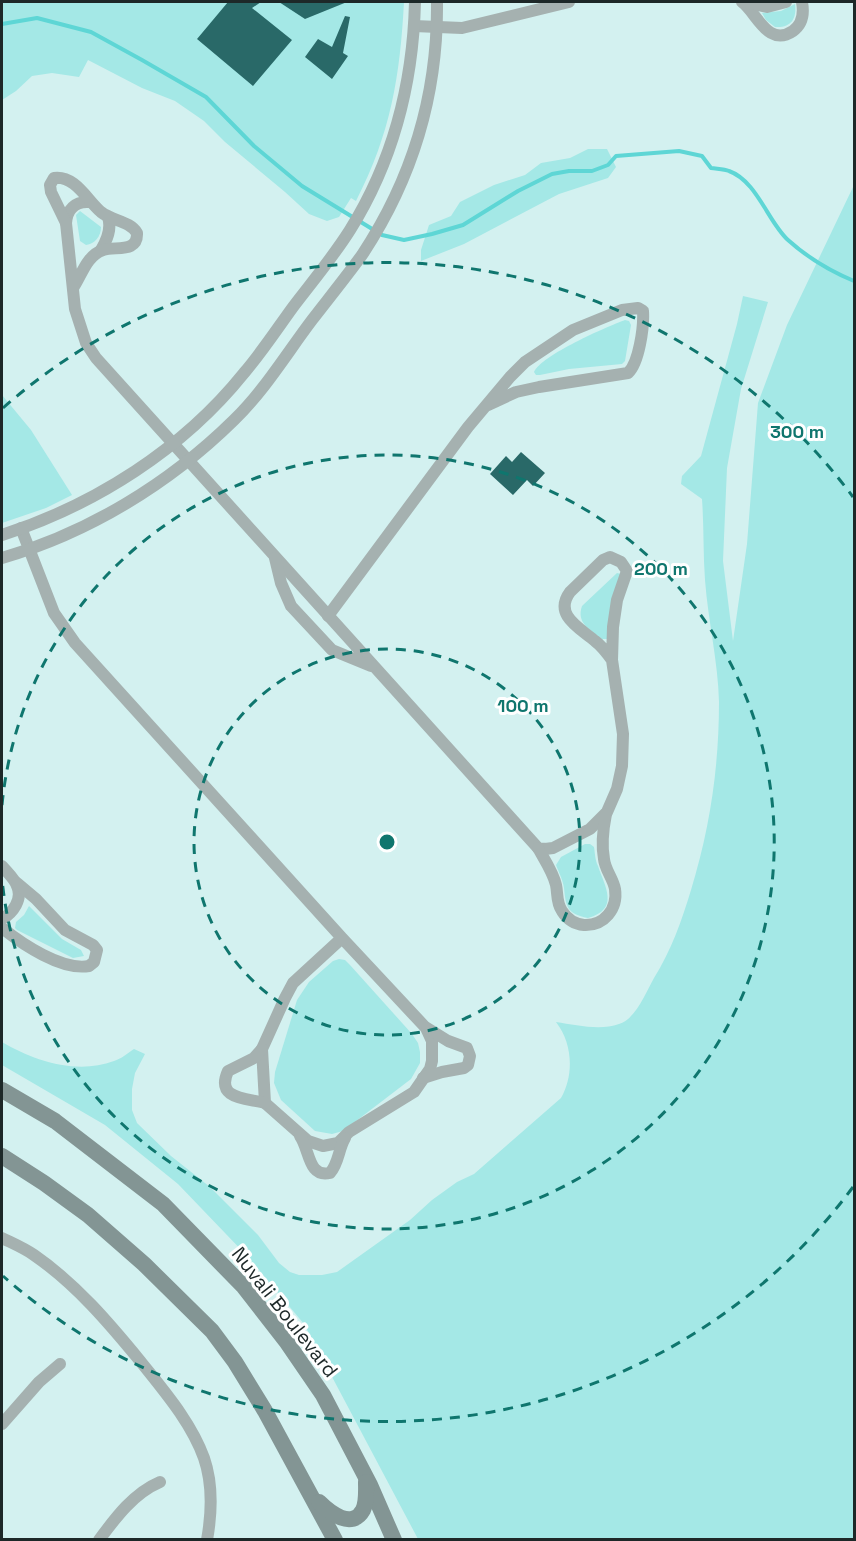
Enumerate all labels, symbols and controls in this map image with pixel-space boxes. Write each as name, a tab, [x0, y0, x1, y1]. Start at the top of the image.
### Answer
text: 300 m	[770, 420, 824, 443]
text: 200 m	[634, 557, 688, 580]
text: 100 m	[497, 694, 549, 717]
centre of rings	[377, 832, 397, 852]
street label: Nuvali Boulevard	[226, 1241, 344, 1383]

